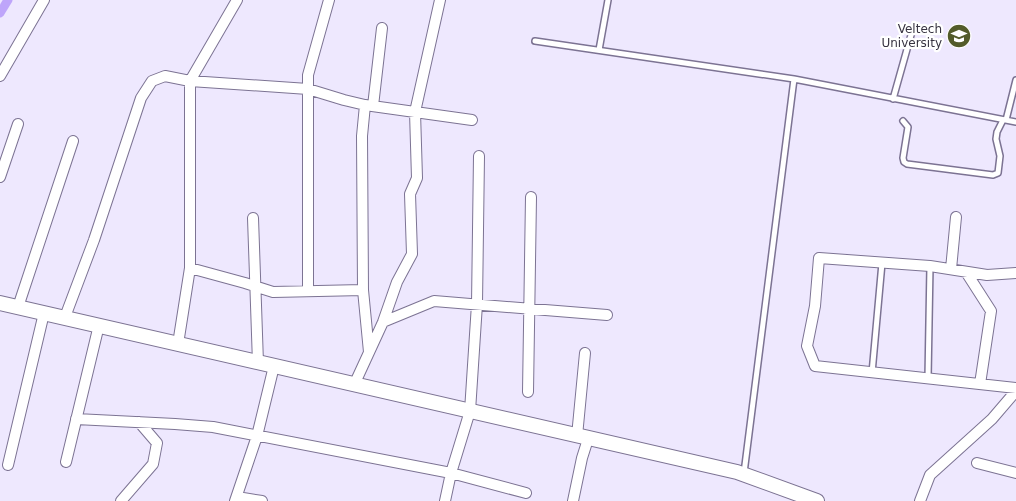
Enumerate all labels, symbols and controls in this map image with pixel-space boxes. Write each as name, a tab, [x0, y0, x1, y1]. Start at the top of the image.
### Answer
place label: Veltech University	[881, 22, 942, 50]
school or university icon: Veltech University	[946, 23, 972, 49]

